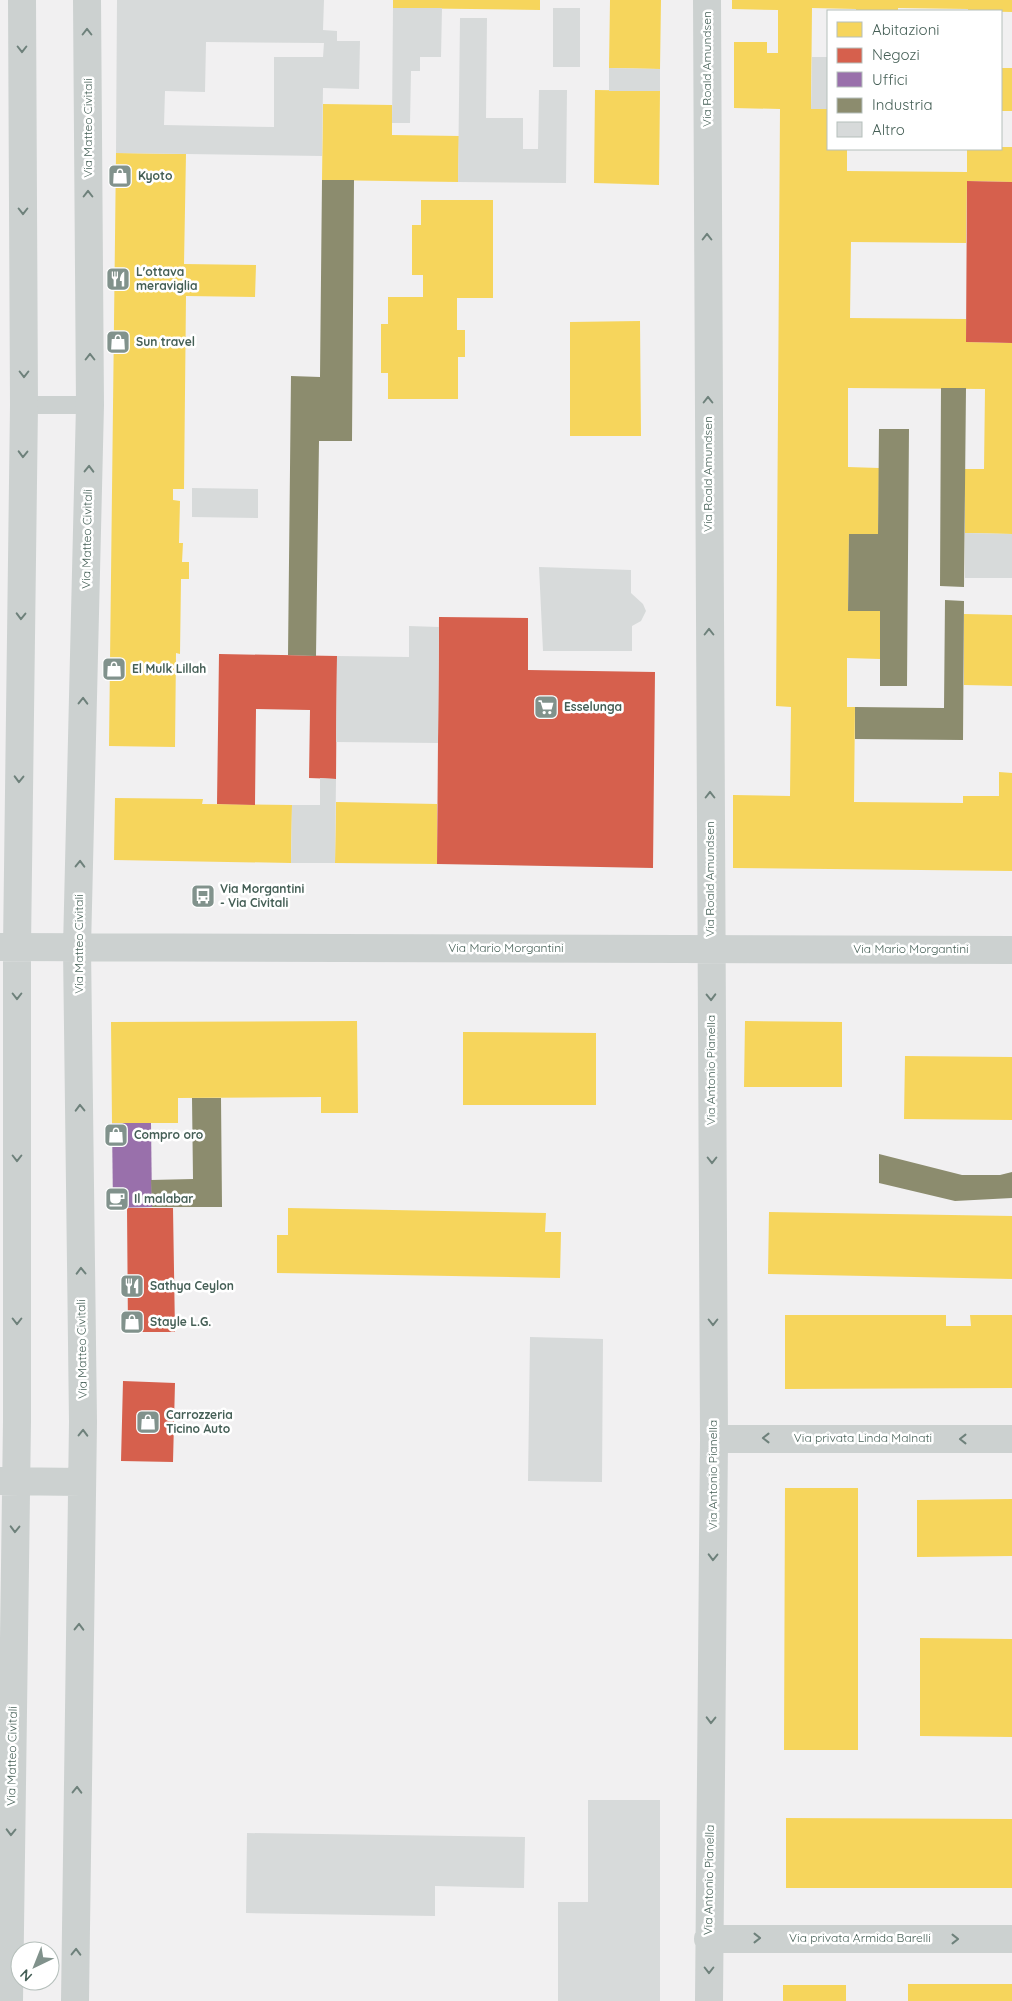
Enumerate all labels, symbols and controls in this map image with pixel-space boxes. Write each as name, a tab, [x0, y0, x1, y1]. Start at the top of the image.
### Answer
legend	[827, 10, 1002, 150]
street label: Via Roald Amundsen	[699, 11, 714, 127]
text: Abitazioni	[872, 20, 940, 39]
one-way arrow	[82, 27, 92, 35]
one-way arrow	[17, 45, 27, 53]
text: Negozi	[872, 45, 920, 64]
text: Uffici	[872, 70, 908, 89]
street label: Via Matteo Civitali	[80, 78, 95, 178]
text: Industria	[872, 95, 932, 114]
text: Altro	[872, 120, 905, 139]
shop icon: Kyoto	[107, 163, 133, 189]
place label: Kyoto	[138, 168, 173, 183]
one-way arrow	[83, 190, 93, 198]
one-way arrow	[18, 208, 28, 215]
one-way arrow	[702, 233, 713, 241]
place label: L'ottava meraviglia	[136, 264, 197, 293]
restaurant icon: L'ottava meraviglia	[105, 266, 131, 292]
shop icon: Sun travel	[105, 329, 131, 355]
place label: Sun travel	[136, 334, 195, 349]
one-way arrow	[85, 352, 95, 360]
one-way arrow	[19, 370, 29, 378]
one-way arrow	[703, 395, 713, 403]
street label: Via Roald Amundsen	[700, 416, 715, 532]
one-way arrow	[18, 450, 28, 458]
one-way arrow	[84, 465, 94, 472]
street label: Via Matteo Civitali	[78, 489, 95, 589]
one-way arrow	[16, 613, 26, 621]
one-way arrow	[704, 628, 714, 636]
shop icon: El Mulk Lillah	[101, 656, 127, 682]
place label: El Mulk Lillah	[132, 661, 206, 676]
supermarket icon: Esselunga	[533, 694, 559, 720]
one-way arrow	[78, 697, 89, 705]
place label: Esselunga	[564, 699, 622, 714]
one-way arrow	[14, 776, 24, 783]
one-way arrow	[705, 790, 715, 798]
street label: Via Roald Amundsen	[702, 821, 717, 937]
one-way arrow	[74, 860, 85, 868]
place label: Via Morgantini - Via Civitali	[220, 881, 304, 910]
bus stop icon: Via Morgantini - Via Civitali	[190, 883, 216, 909]
street label: Via Matteo Civitali	[71, 894, 86, 994]
street label: Via Mario Morgantini	[448, 940, 564, 955]
street label: Via Mario Morgantini	[853, 941, 969, 956]
one-way arrow	[12, 992, 22, 1000]
one-way arrow	[706, 994, 716, 1001]
street label: Via Antonio Pianella	[703, 1015, 718, 1125]
one-way arrow	[75, 1104, 85, 1112]
shop icon: Compro oro	[103, 1122, 129, 1148]
place label: Compro oro	[134, 1127, 204, 1142]
one-way arrow	[12, 1154, 22, 1162]
one-way arrow	[707, 1156, 717, 1164]
cafe icon: Il malabar	[104, 1186, 130, 1212]
place label: Il malabar	[134, 1191, 194, 1206]
one-way arrow	[76, 1266, 86, 1274]
restaurant icon: Sathya Ceylon	[119, 1273, 145, 1299]
place label: Sathya Ceylon	[150, 1278, 234, 1293]
street label: Via Matteo Civitali	[73, 1299, 90, 1399]
shop icon: Stayle L.G.	[119, 1309, 145, 1335]
place label: Stayle L.G.	[150, 1314, 211, 1329]
one-way arrow	[12, 1317, 22, 1325]
one-way arrow	[708, 1318, 718, 1326]
place label: Carrozzeria Ticino Auto	[166, 1407, 233, 1436]
shop icon: Carrozzeria Ticino Auto	[135, 1409, 161, 1435]
street label: Via Antonio Pianella	[705, 1420, 720, 1530]
one-way arrow	[77, 1429, 88, 1437]
street label: Via privata Linda Malnati	[794, 1430, 932, 1445]
one-way arrow	[762, 1433, 770, 1443]
one-way arrow	[959, 1434, 967, 1444]
one-way arrow	[10, 1526, 20, 1533]
one-way arrow	[708, 1554, 718, 1562]
one-way arrow	[74, 1623, 84, 1631]
street label: Via Matteo Civitali	[3, 1706, 20, 1806]
one-way arrow	[706, 1716, 716, 1724]
one-way arrow	[72, 1786, 83, 1794]
street label: Via Antonio Pianella	[700, 1825, 717, 1935]
one-way arrow	[6, 1828, 17, 1836]
street label: Via privata Armida Barelli	[789, 1930, 931, 1945]
one-way arrow	[754, 1933, 761, 1943]
one-way arrow	[951, 1934, 959, 1944]
north arrow	[10, 1941, 60, 1991]
one-way arrow	[71, 1948, 81, 1956]
text: N	[16, 1965, 36, 1986]
one-way arrow	[704, 1966, 714, 1974]

